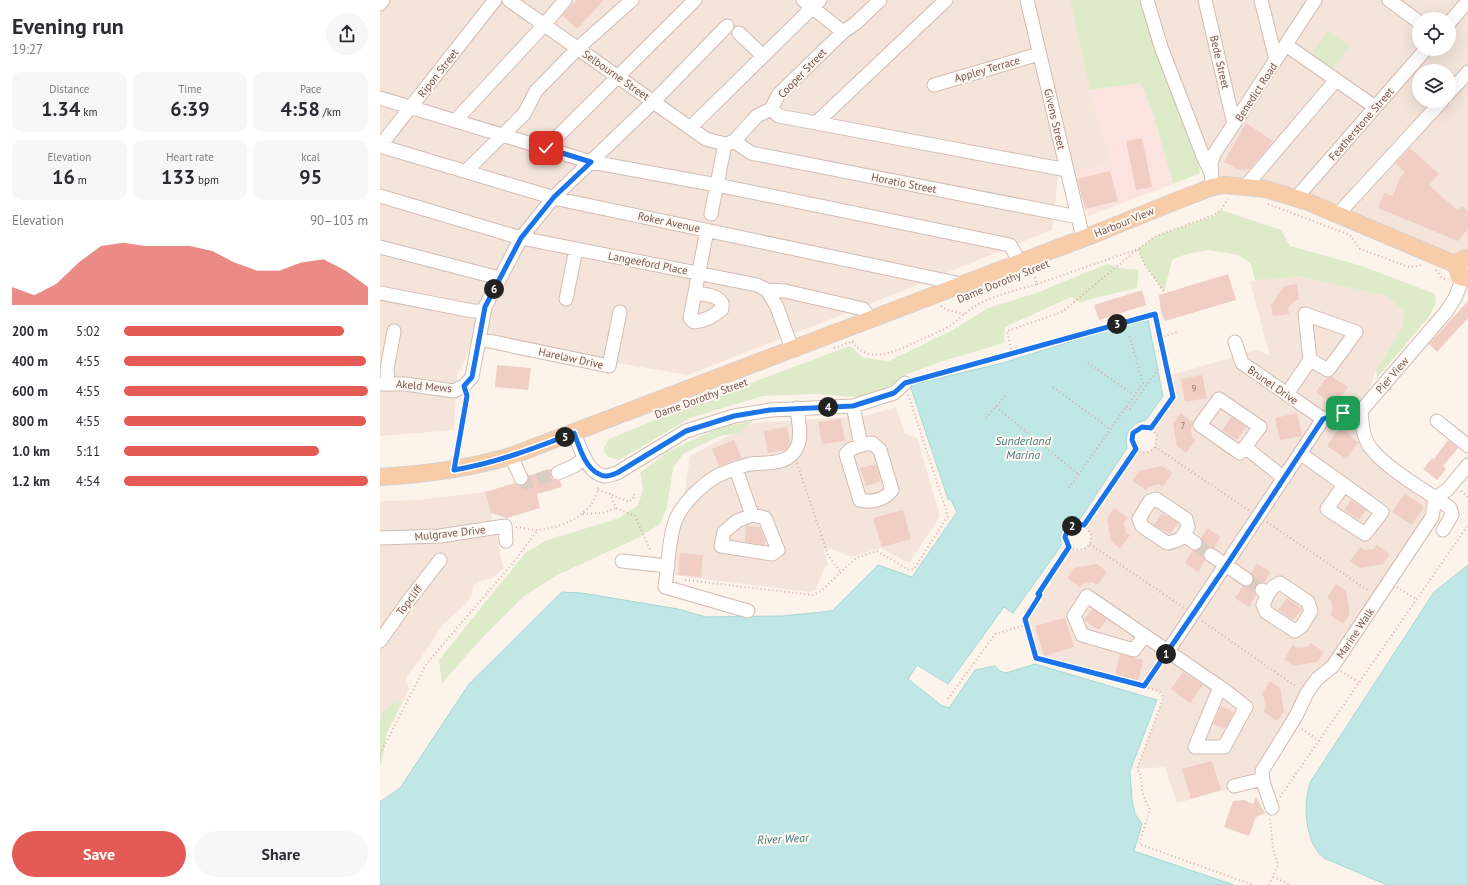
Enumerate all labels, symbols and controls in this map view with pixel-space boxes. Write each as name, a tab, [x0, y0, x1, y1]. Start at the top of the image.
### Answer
text: Evening run	[12, 12, 124, 40]
map controls	[1412, 12, 1456, 108]
button: locate	[1412, 12, 1456, 56]
button: share	[326, 13, 368, 55]
street label: Bede Street	[1207, 34, 1233, 90]
text: 19:27	[12, 41, 43, 58]
street label: Ripon Street	[415, 45, 462, 100]
street label: Cooper Street	[775, 45, 829, 101]
street label: Selbourne Street	[580, 47, 652, 103]
street label: Appley Terrace	[953, 53, 1022, 85]
street label: Benedict Road	[1232, 60, 1280, 124]
button: layers	[1412, 64, 1456, 108]
text: Distance	[49, 82, 89, 96]
text: Time	[178, 82, 202, 96]
text: Pace	[300, 82, 321, 96]
street label: Featherstone Street	[1325, 84, 1397, 164]
street label: Givens Street	[1041, 87, 1069, 151]
text: 1.34	[41, 96, 80, 122]
text: 6:39	[170, 96, 210, 122]
text: 4:58	[280, 96, 320, 122]
text: km	[80, 105, 97, 119]
text: /km	[320, 105, 341, 119]
pin	[529, 131, 563, 165]
icon: check	[535, 137, 557, 159]
text: Elevation	[47, 150, 91, 164]
text: Heart rate	[166, 150, 214, 164]
text: kcal	[301, 150, 320, 164]
text: 16	[52, 164, 75, 190]
text: 133	[161, 164, 195, 190]
text: 95	[299, 164, 322, 190]
street label: Horatio Street	[870, 170, 938, 196]
text: m	[75, 173, 87, 187]
text: bpm	[195, 173, 219, 187]
street label: Harbour View	[1092, 204, 1156, 240]
street label: Roker Avenue	[637, 209, 702, 236]
text: Elevation	[12, 212, 64, 229]
text: 90–103 m	[310, 212, 368, 229]
street label: Langeeford Place	[607, 248, 689, 278]
street label: Dame Dorothy Street	[955, 256, 1051, 306]
pin: 6	[484, 279, 504, 299]
text: 6	[491, 282, 497, 296]
pin: 3	[1107, 314, 1127, 334]
text: 3	[1114, 317, 1120, 331]
text: 200 m	[12, 323, 48, 340]
text: 5:02	[76, 323, 100, 340]
street label: Harelaw Drive	[537, 344, 605, 372]
text: 400 m	[12, 353, 48, 370]
text: 4:55	[76, 353, 100, 370]
street label: Pier View	[1372, 354, 1412, 396]
street label: Brunel Drive	[1245, 362, 1301, 408]
street label: Dame Dorothy Street	[652, 375, 750, 421]
street label: Akeld Mews	[395, 377, 453, 395]
text: 600 m	[12, 383, 48, 400]
text: 4:55	[76, 383, 100, 400]
house number: 9	[1192, 383, 1197, 394]
pin	[1326, 396, 1360, 430]
pin: 4	[818, 397, 838, 417]
text: 4	[825, 400, 831, 414]
icon: arrive	[1332, 402, 1354, 424]
text: 800 m	[12, 413, 48, 430]
text: 4:55	[76, 413, 100, 430]
house number: 7	[1181, 420, 1186, 431]
pin: 5	[555, 427, 575, 447]
text: 5	[562, 430, 568, 444]
water label: Sunderland Marina	[995, 433, 1052, 462]
text: 1.0 km	[12, 443, 50, 460]
text: 5:11	[76, 443, 100, 460]
text: 1.2 km	[12, 473, 50, 490]
text: 4:54	[76, 473, 100, 490]
pin: 2	[1062, 516, 1082, 536]
text: 2	[1069, 519, 1075, 533]
street label: Mulgrave Drive	[414, 522, 487, 544]
street label: Topcliff	[393, 582, 425, 618]
street label: Marine Walk	[1333, 605, 1377, 661]
pin: 1	[1156, 644, 1176, 664]
text: 1	[1163, 647, 1169, 661]
water label: River Wear	[757, 830, 810, 847]
button: Save	[12, 831, 186, 877]
button: Share	[194, 831, 368, 877]

